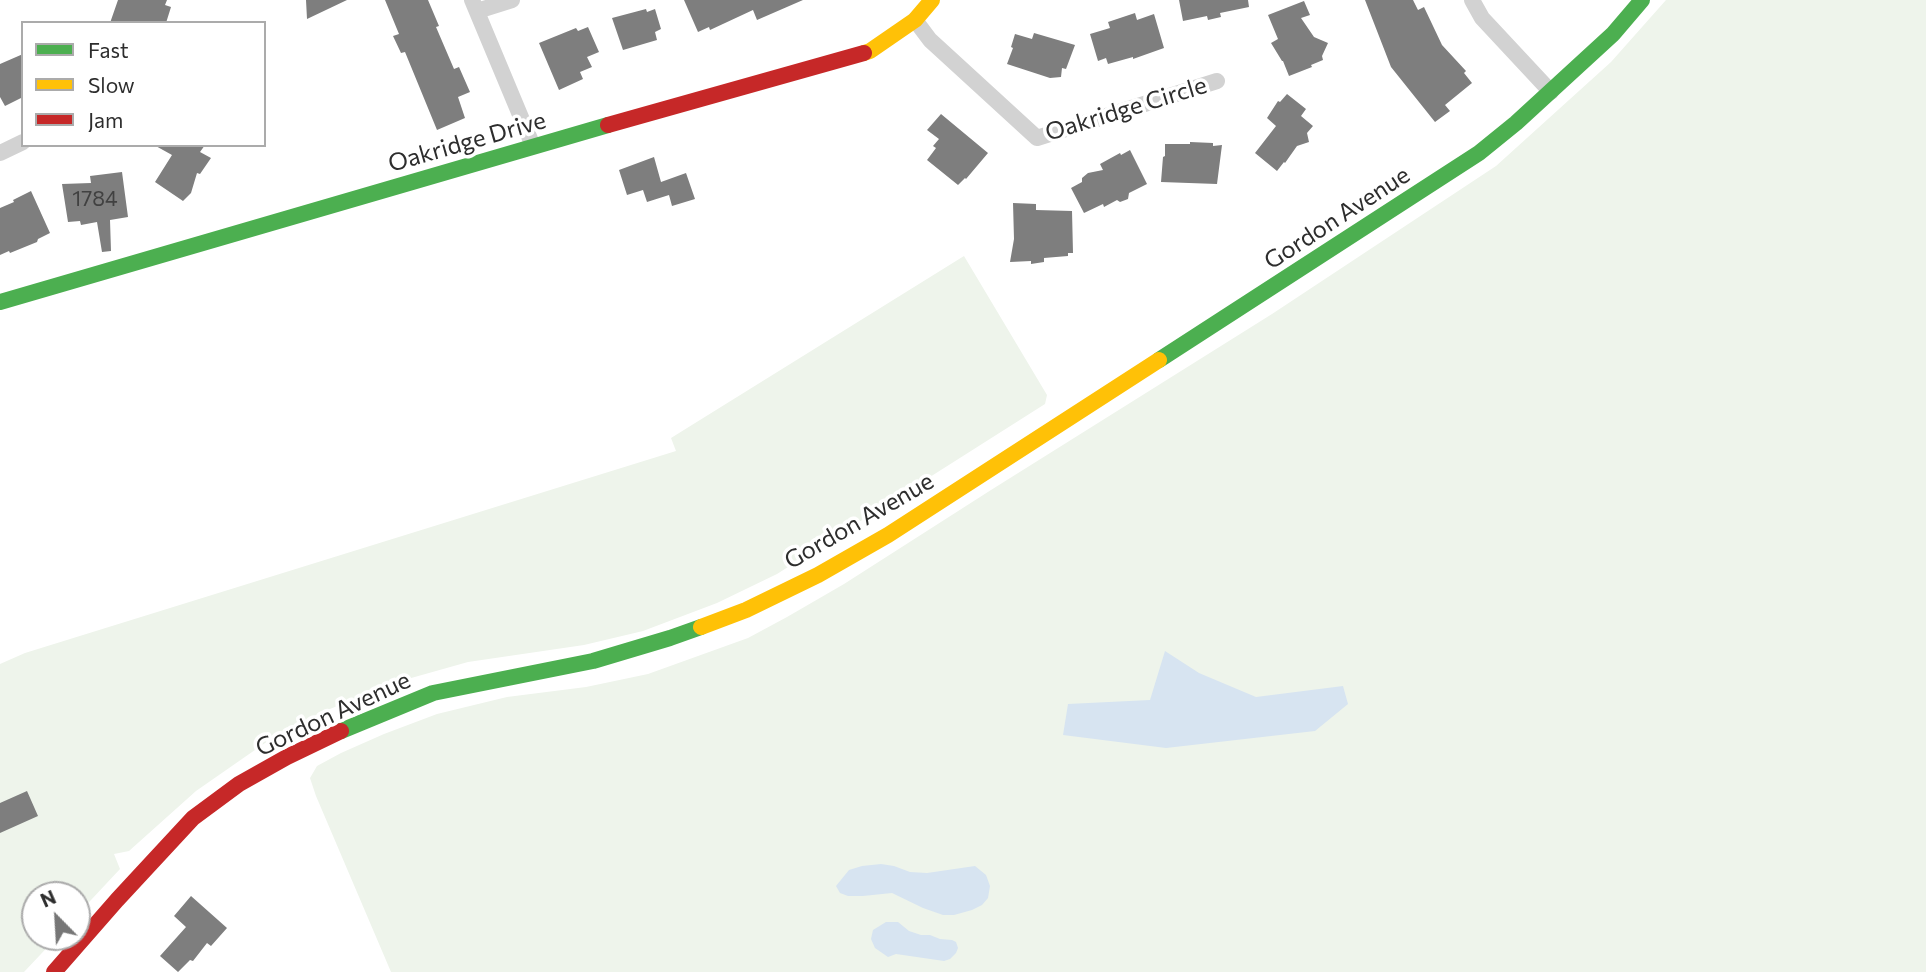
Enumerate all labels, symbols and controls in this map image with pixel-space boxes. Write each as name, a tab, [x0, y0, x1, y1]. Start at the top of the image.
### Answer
legend	[21, 21, 266, 147]
text: Fast	[88, 37, 129, 62]
street label: Oakridge Circle	[1042, 71, 1210, 147]
text: Slow	[88, 72, 135, 97]
street label: Oakridge Drive	[385, 106, 549, 178]
text: Jam	[88, 107, 123, 132]
street label: Gordon Avenue	[1259, 160, 1415, 276]
house number: 1784	[72, 186, 118, 212]
street label: Gordon Avenue	[779, 467, 939, 575]
street label: Gordon Avenue	[251, 666, 415, 762]
north arrow	[21, 881, 91, 951]
text: N	[37, 885, 59, 912]

